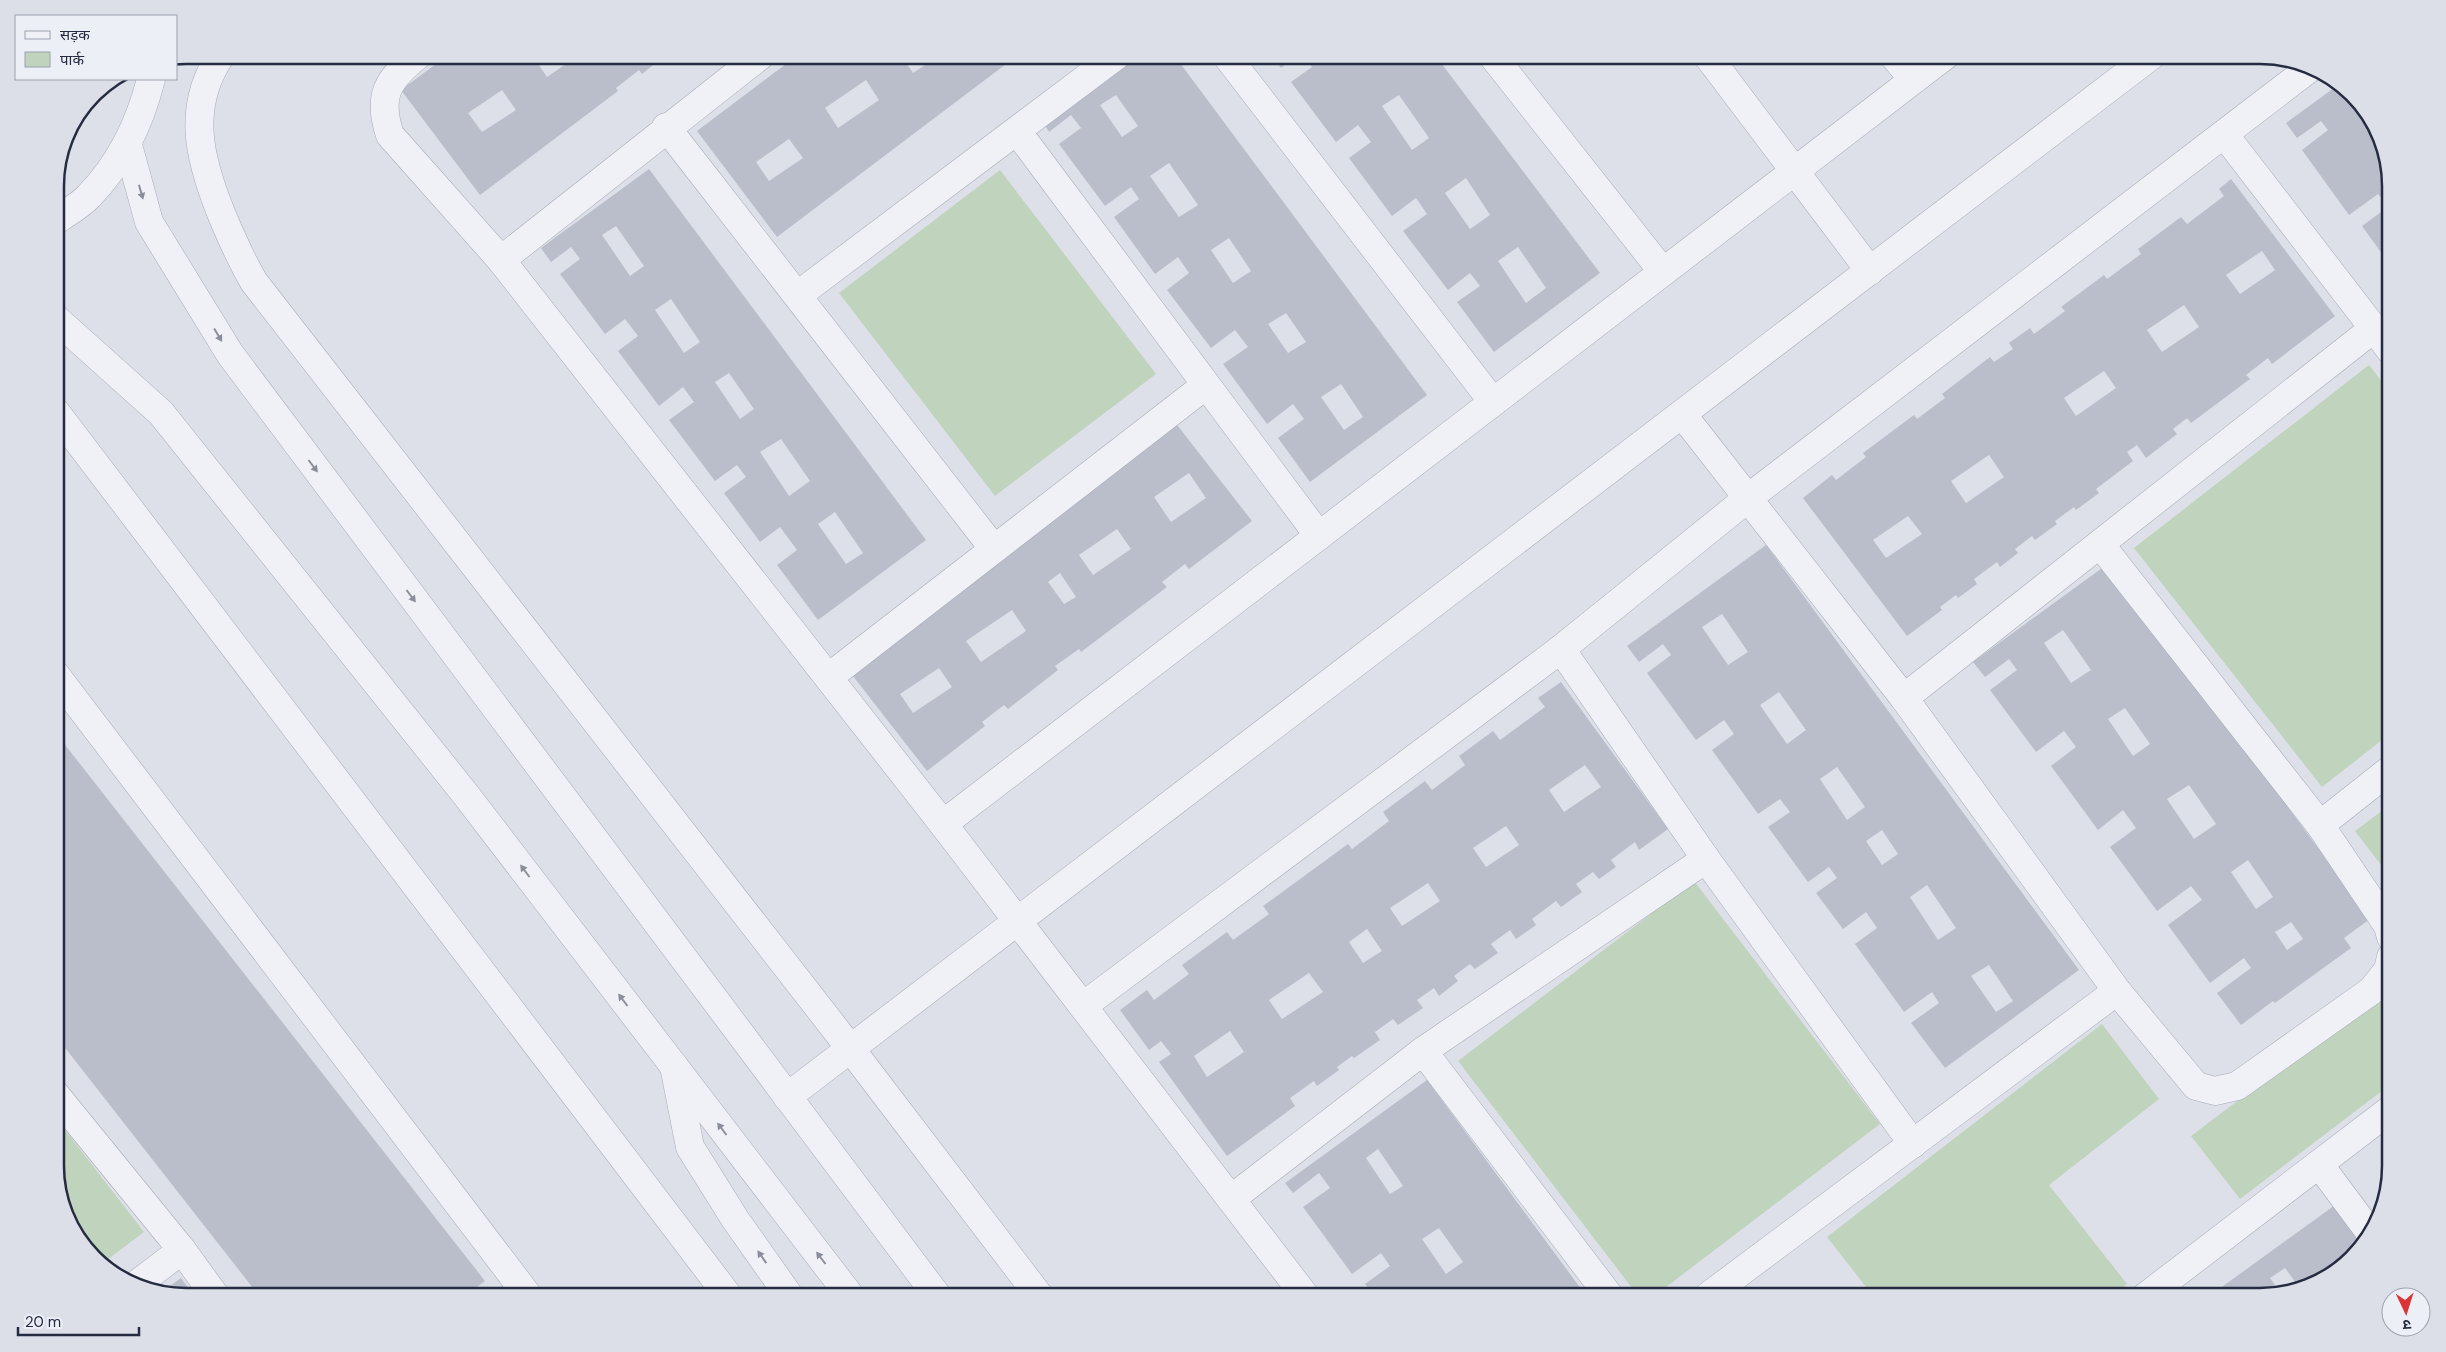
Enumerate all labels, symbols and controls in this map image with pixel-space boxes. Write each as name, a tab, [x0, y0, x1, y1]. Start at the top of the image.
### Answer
legend	[15, 15, 178, 80]
text: सड़क	[60, 25, 90, 45]
text: पार्क	[60, 50, 84, 70]
one-way arrow	[137, 185, 145, 200]
one-way arrow	[213, 328, 222, 341]
one-way arrow	[308, 459, 319, 472]
one-way arrow	[406, 589, 416, 603]
one-way arrow	[519, 865, 530, 878]
one-way arrow	[618, 994, 629, 1007]
one-way arrow	[717, 1123, 728, 1136]
one-way arrow	[757, 1250, 767, 1264]
one-way arrow	[816, 1251, 826, 1265]
north arrow	[2381, 1287, 2431, 1337]
scale bar	[18, 1304, 139, 1336]
text: 20 m	[25, 1312, 61, 1332]
text: उ	[2401, 1316, 2412, 1334]

